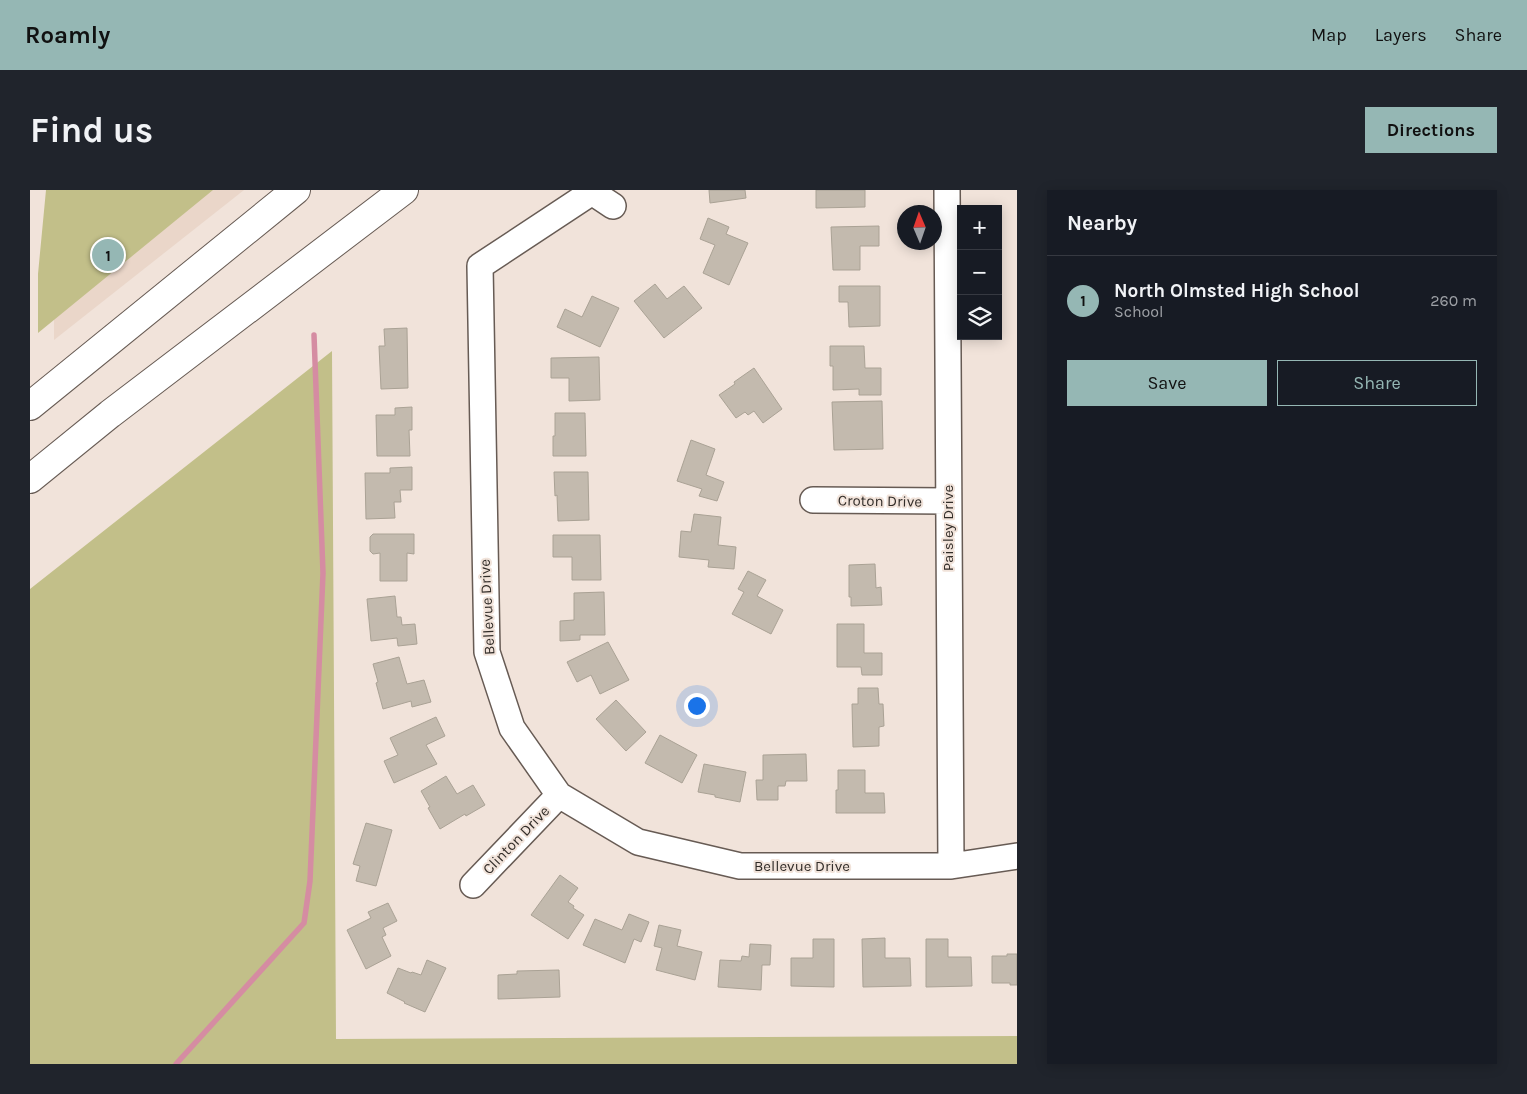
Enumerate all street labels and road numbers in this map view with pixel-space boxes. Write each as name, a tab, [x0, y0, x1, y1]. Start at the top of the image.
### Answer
street label: Paisley Drive	[939, 485, 957, 571]
street label: Croton Drive	[838, 491, 922, 511]
street label: Bellevue Drive	[475, 559, 499, 655]
street label: Clinton Drive	[479, 802, 553, 878]
street label: Bellevue Drive	[754, 857, 850, 875]

